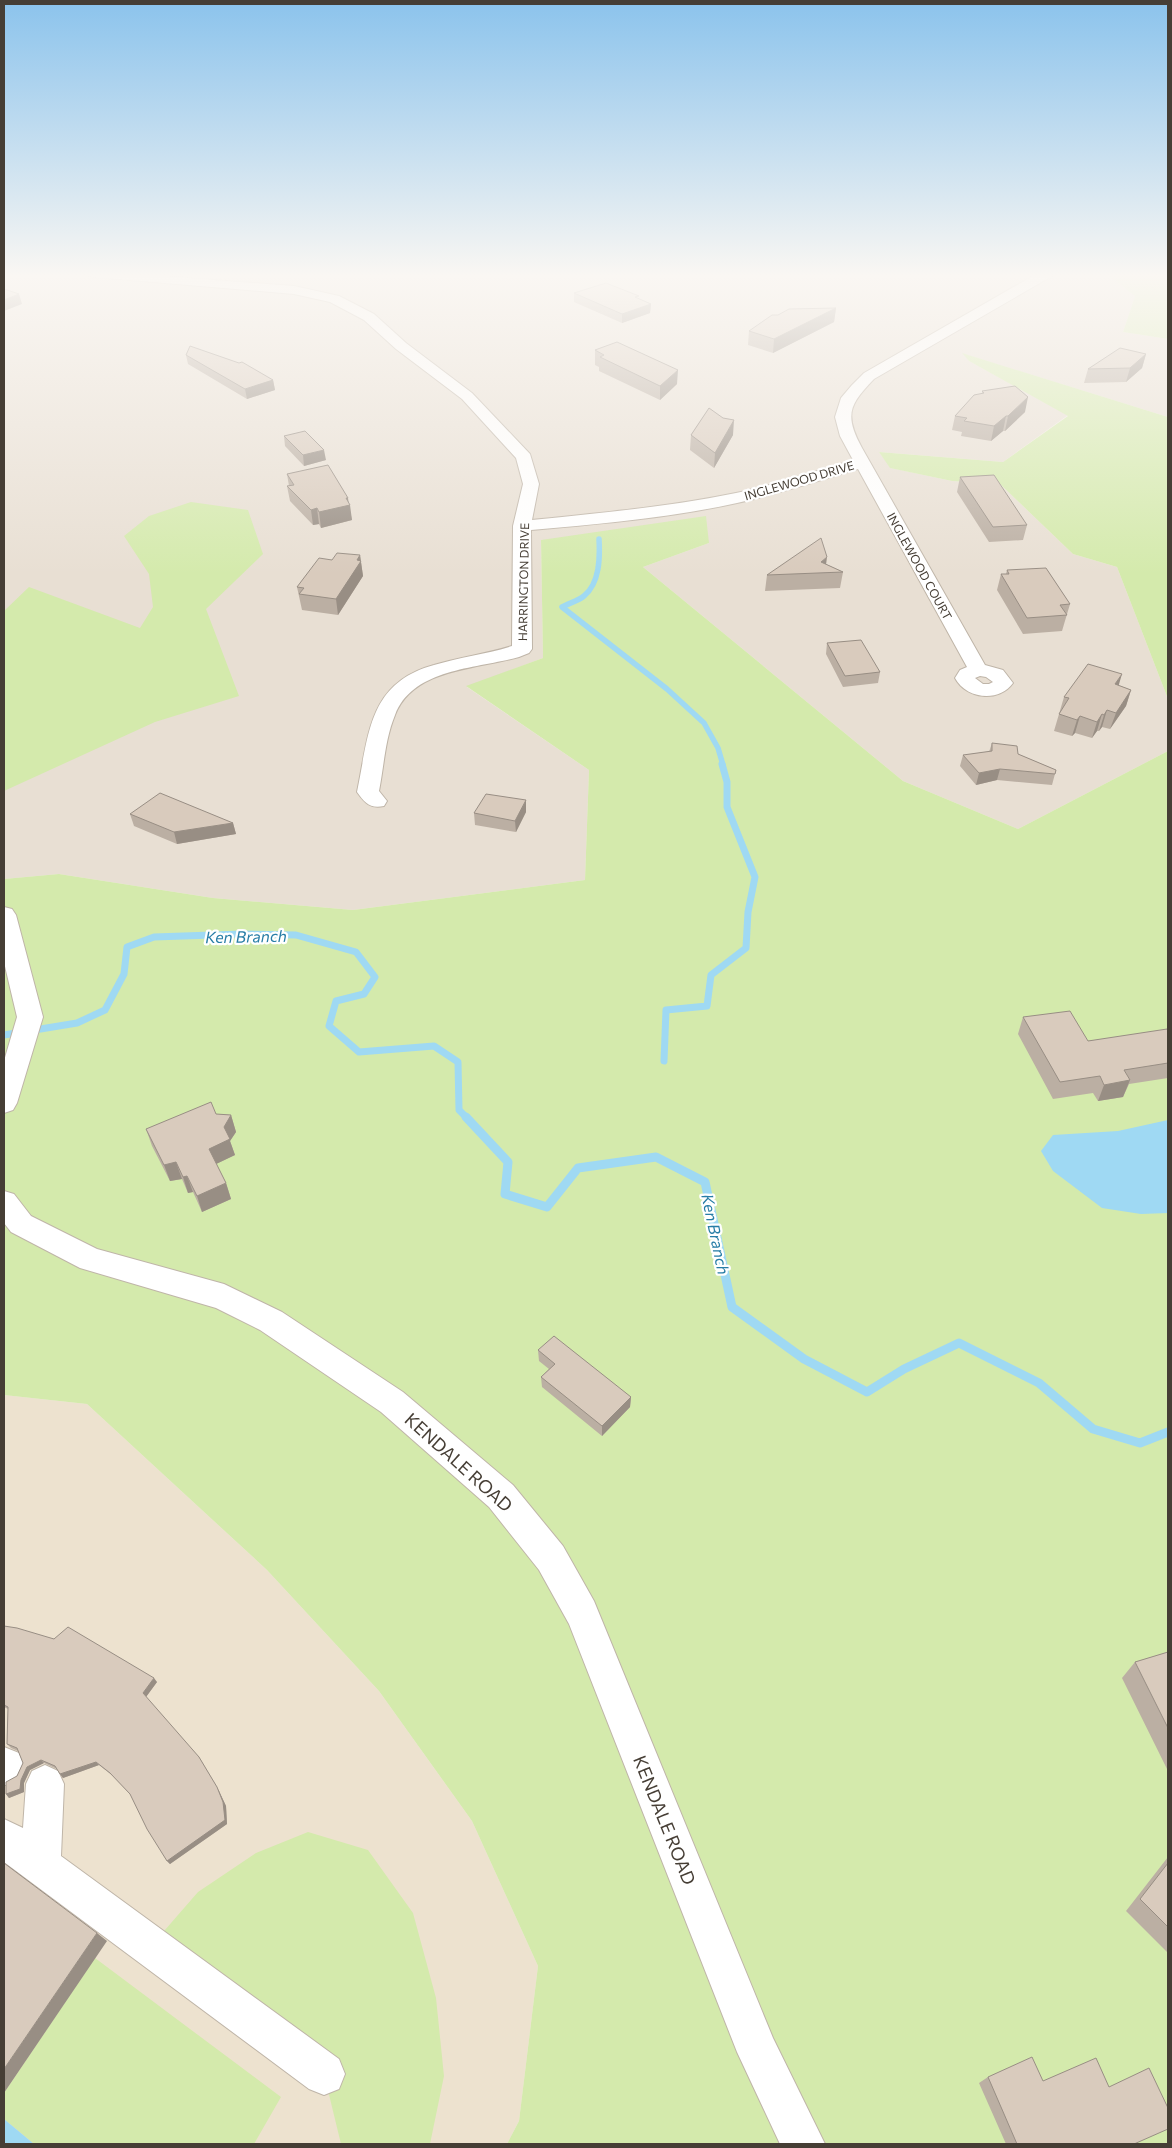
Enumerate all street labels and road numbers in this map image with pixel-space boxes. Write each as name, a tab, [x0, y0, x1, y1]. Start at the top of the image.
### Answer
street label: INGLEWOOD DRIVE	[743, 458, 855, 502]
street label: INGLEWOOD COURT	[885, 510, 955, 622]
street label: HARRINGTON DRIVE	[515, 523, 531, 641]
street label: KENDALE ROAD	[401, 1408, 517, 1516]
street label: KENDALE ROAD	[629, 1752, 701, 1888]

